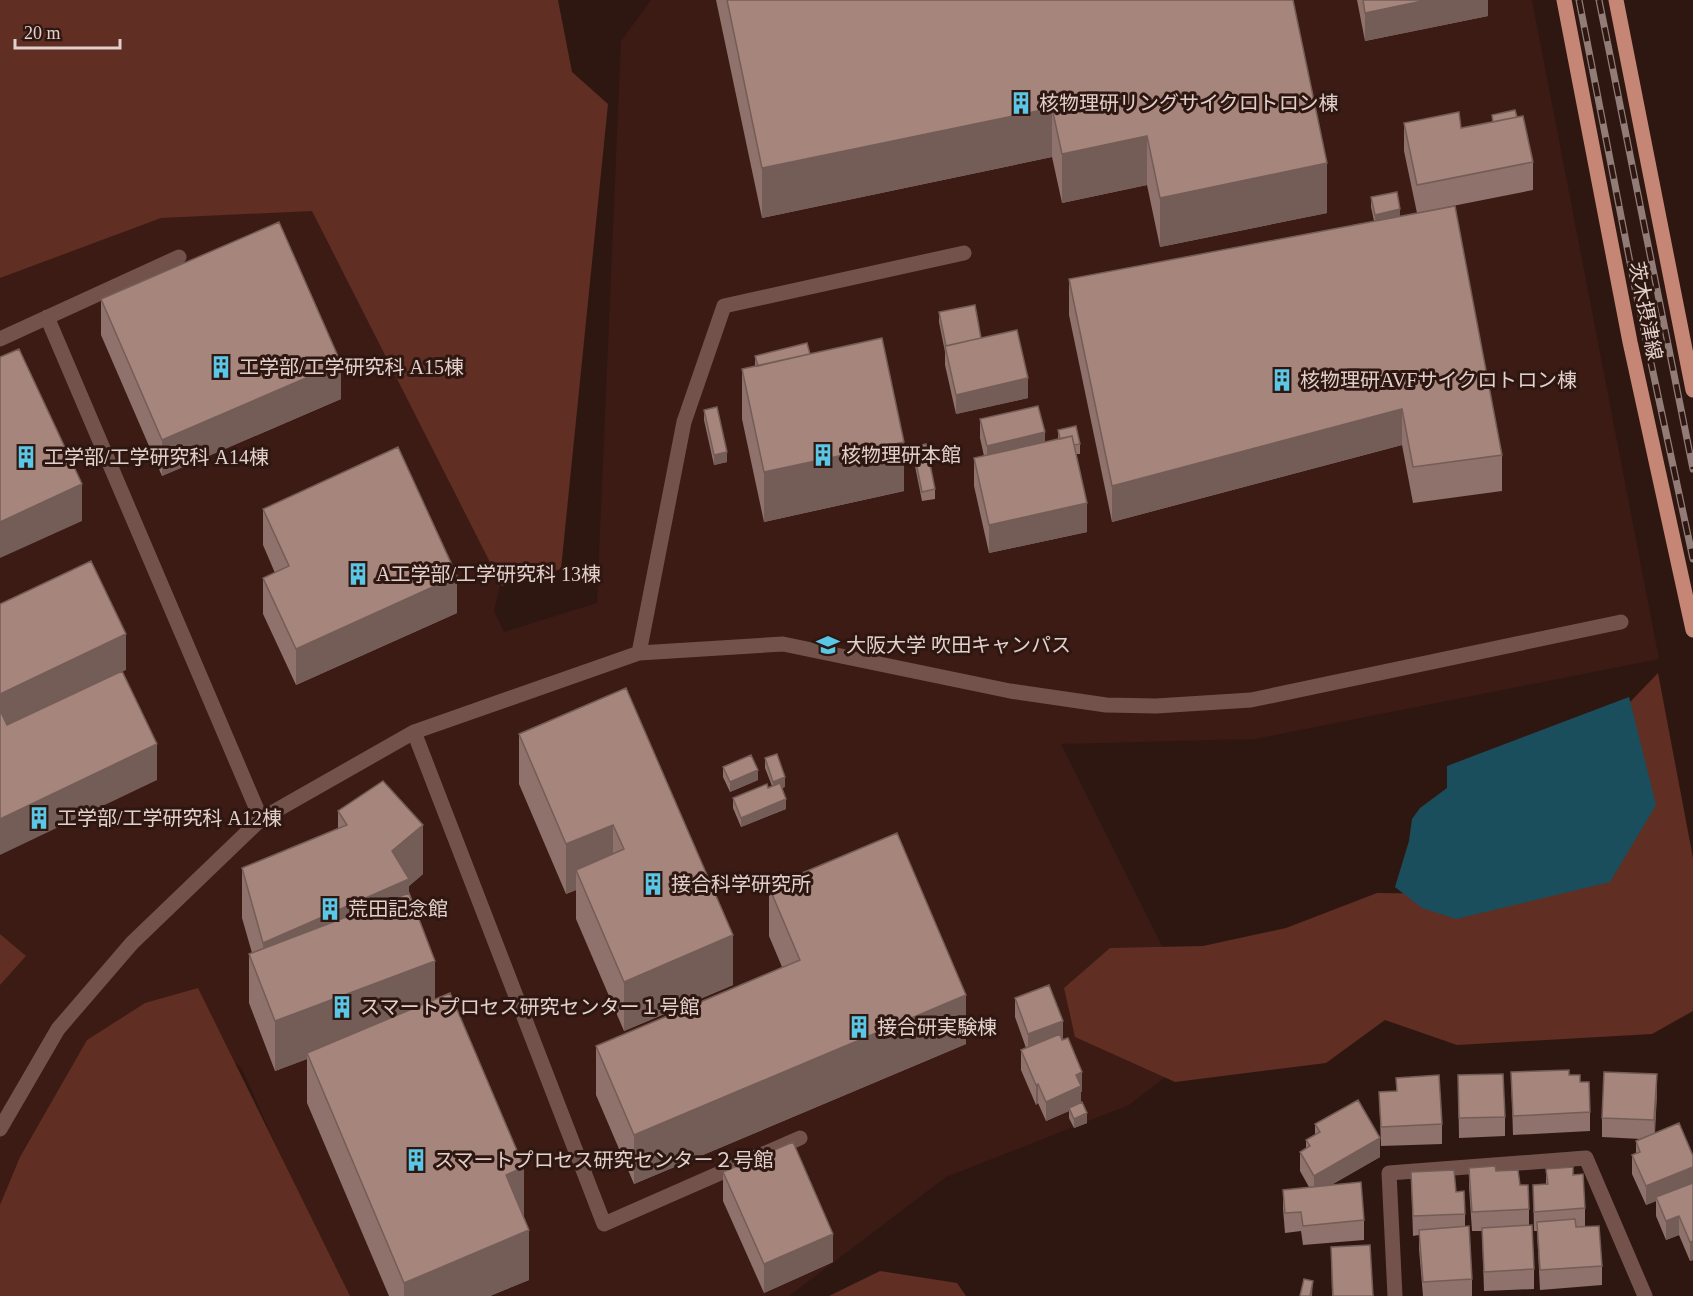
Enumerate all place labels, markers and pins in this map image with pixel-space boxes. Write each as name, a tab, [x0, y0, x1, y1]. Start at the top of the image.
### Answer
building icon: 核物理研リングサイクロトロン棟	[1008, 90, 1034, 116]
place label: 核物理研リングサイクロトロン棟	[1039, 92, 1339, 114]
building icon: 工学部/工学研究科 A15棟	[208, 354, 234, 380]
place label: 工学部/工学研究科 A15棟	[239, 356, 464, 378]
building icon: 核物理研AVFサイクロトロン棟	[1269, 367, 1295, 393]
place label: 核物理研AVFサイクロトロン棟	[1300, 369, 1577, 391]
building icon: 核物理研本館	[810, 442, 836, 468]
building icon: 工学部/工学研究科 A14棟	[13, 444, 39, 470]
place label: 核物理研本館	[841, 444, 961, 466]
place label: 工学部/工学研究科 A14棟	[44, 446, 269, 468]
building icon: A工学部/工学研究科 13棟	[345, 561, 371, 587]
place label: A工学部/工学研究科 13棟	[376, 563, 601, 585]
school or university icon: 大阪大学 吹田キャンパス	[815, 632, 841, 658]
place label: 大阪大学 吹田キャンパス	[846, 634, 1071, 656]
building icon: 工学部/工学研究科 A12棟	[26, 805, 52, 831]
place label: 工学部/工学研究科 A12棟	[57, 807, 282, 829]
building icon: 接合科学研究所	[640, 871, 666, 897]
place label: 接合科学研究所	[671, 873, 811, 895]
building icon: 荒田記念館	[317, 896, 343, 922]
place label: 荒田記念館	[348, 898, 448, 920]
building icon: スマートプロセス研究センター１号館	[329, 994, 355, 1020]
place label: スマートプロセス研究センター１号館	[360, 996, 699, 1018]
building icon: 接合研実験棟	[846, 1014, 872, 1040]
place label: 接合研実験棟	[877, 1016, 997, 1038]
building icon: スマートプロセス研究センター２号館	[403, 1147, 429, 1173]
place label: スマートプロセス研究センター２号館	[434, 1149, 773, 1171]

